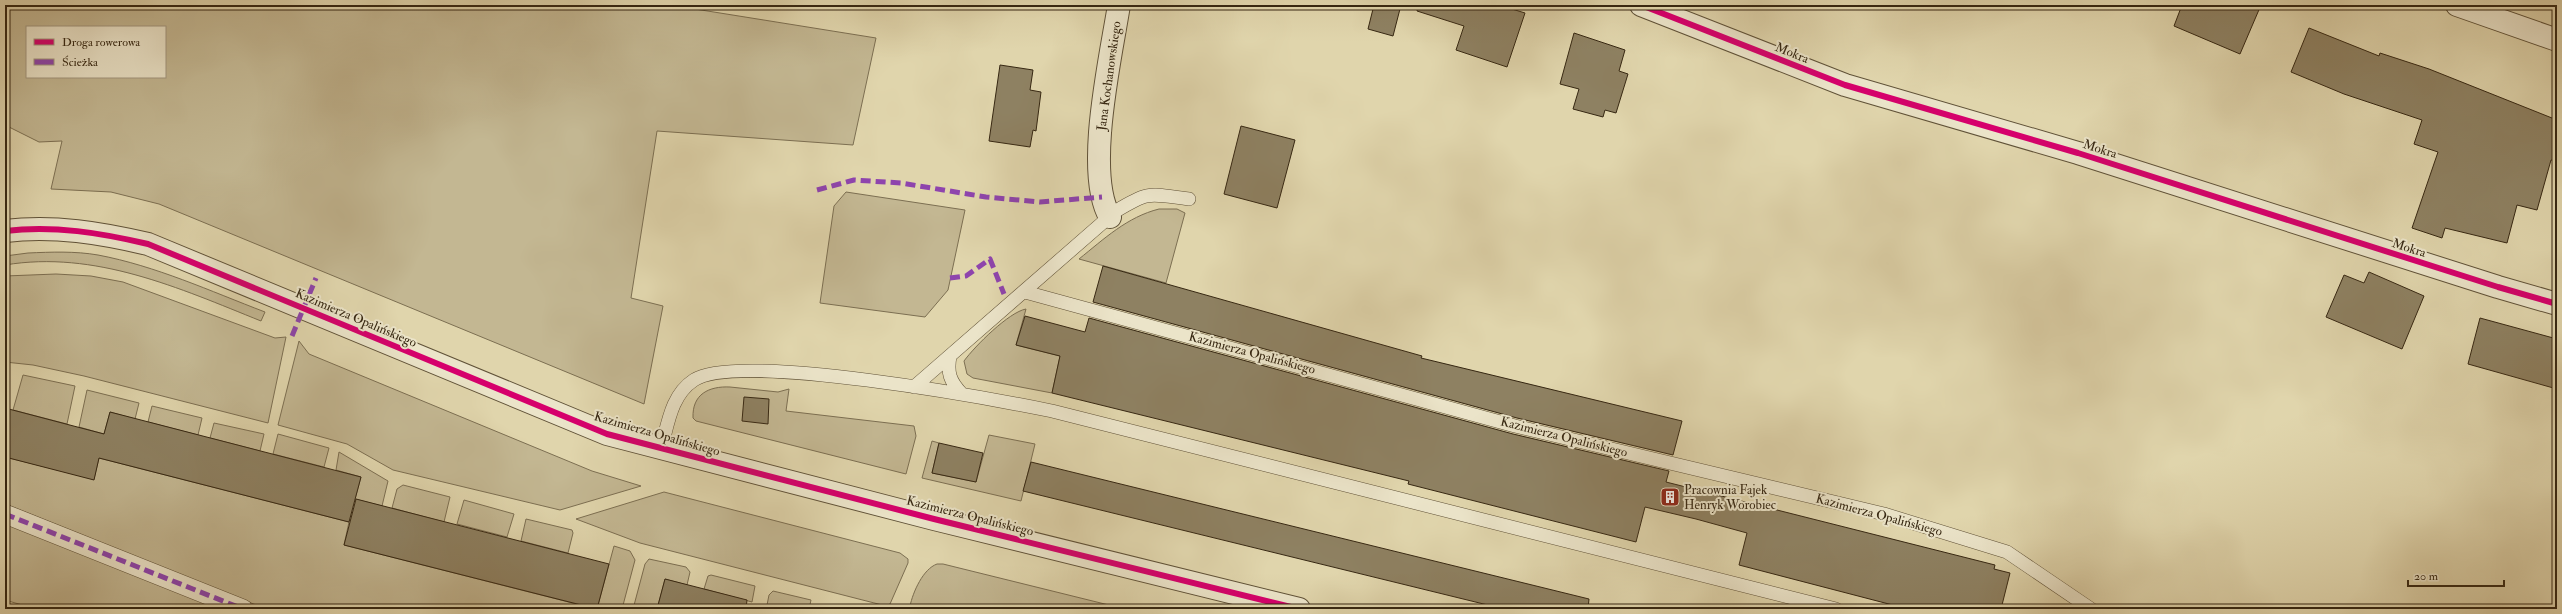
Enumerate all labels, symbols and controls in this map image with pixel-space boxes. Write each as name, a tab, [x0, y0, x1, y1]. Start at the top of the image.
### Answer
street label: Jana Kochanowskiego	[1093, 20, 1125, 133]
legend	[26, 26, 166, 78]
text: Droga rowerowa	[62, 35, 141, 50]
street label: Mokra	[1773, 39, 1812, 67]
text: Ścieżka	[62, 55, 99, 70]
street label: Mokra	[2081, 136, 2120, 162]
street label: Mokra	[2390, 235, 2429, 261]
street label: Kazimierza Opalińskiego	[292, 285, 419, 352]
street label: Kazimierza Opalińskiego	[1187, 328, 1317, 379]
street label: Kazimierza Opalińskiego	[592, 408, 722, 461]
street label: Kazimierza Opalińskiego	[1499, 413, 1629, 462]
place label: Pracownia Fajek Henryk Worobiec	[1684, 482, 1776, 514]
building icon: Pracownia Fajek Henryk Worobiec	[1659, 486, 1681, 508]
street label: Kazimierza Opalińskiego	[1814, 490, 1944, 541]
street label: Kazimierza Opalińskiego	[905, 492, 1035, 541]
scale bar	[2408, 562, 2504, 588]
text: 20 m	[2414, 569, 2439, 584]

